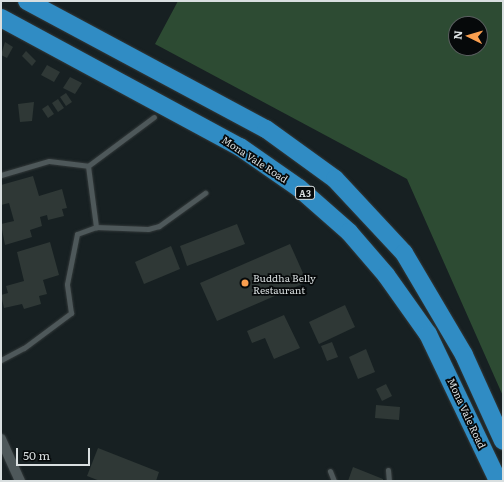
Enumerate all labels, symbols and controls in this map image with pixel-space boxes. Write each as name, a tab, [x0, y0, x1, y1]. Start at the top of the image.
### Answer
north arrow	[448, 16, 488, 56]
text: N	[449, 30, 465, 40]
street label: Mona Vale Road	[220, 133, 290, 185]
road number: A3	[295, 186, 315, 200]
place label: Buddha Belly Restaurant	[253, 271, 316, 294]
marker: Buddha Belly Restaurant	[240, 278, 250, 288]
street label: Mona Vale Road	[445, 376, 489, 450]
scale bar	[18, 440, 92, 466]
text: 50 m	[23, 446, 50, 464]

